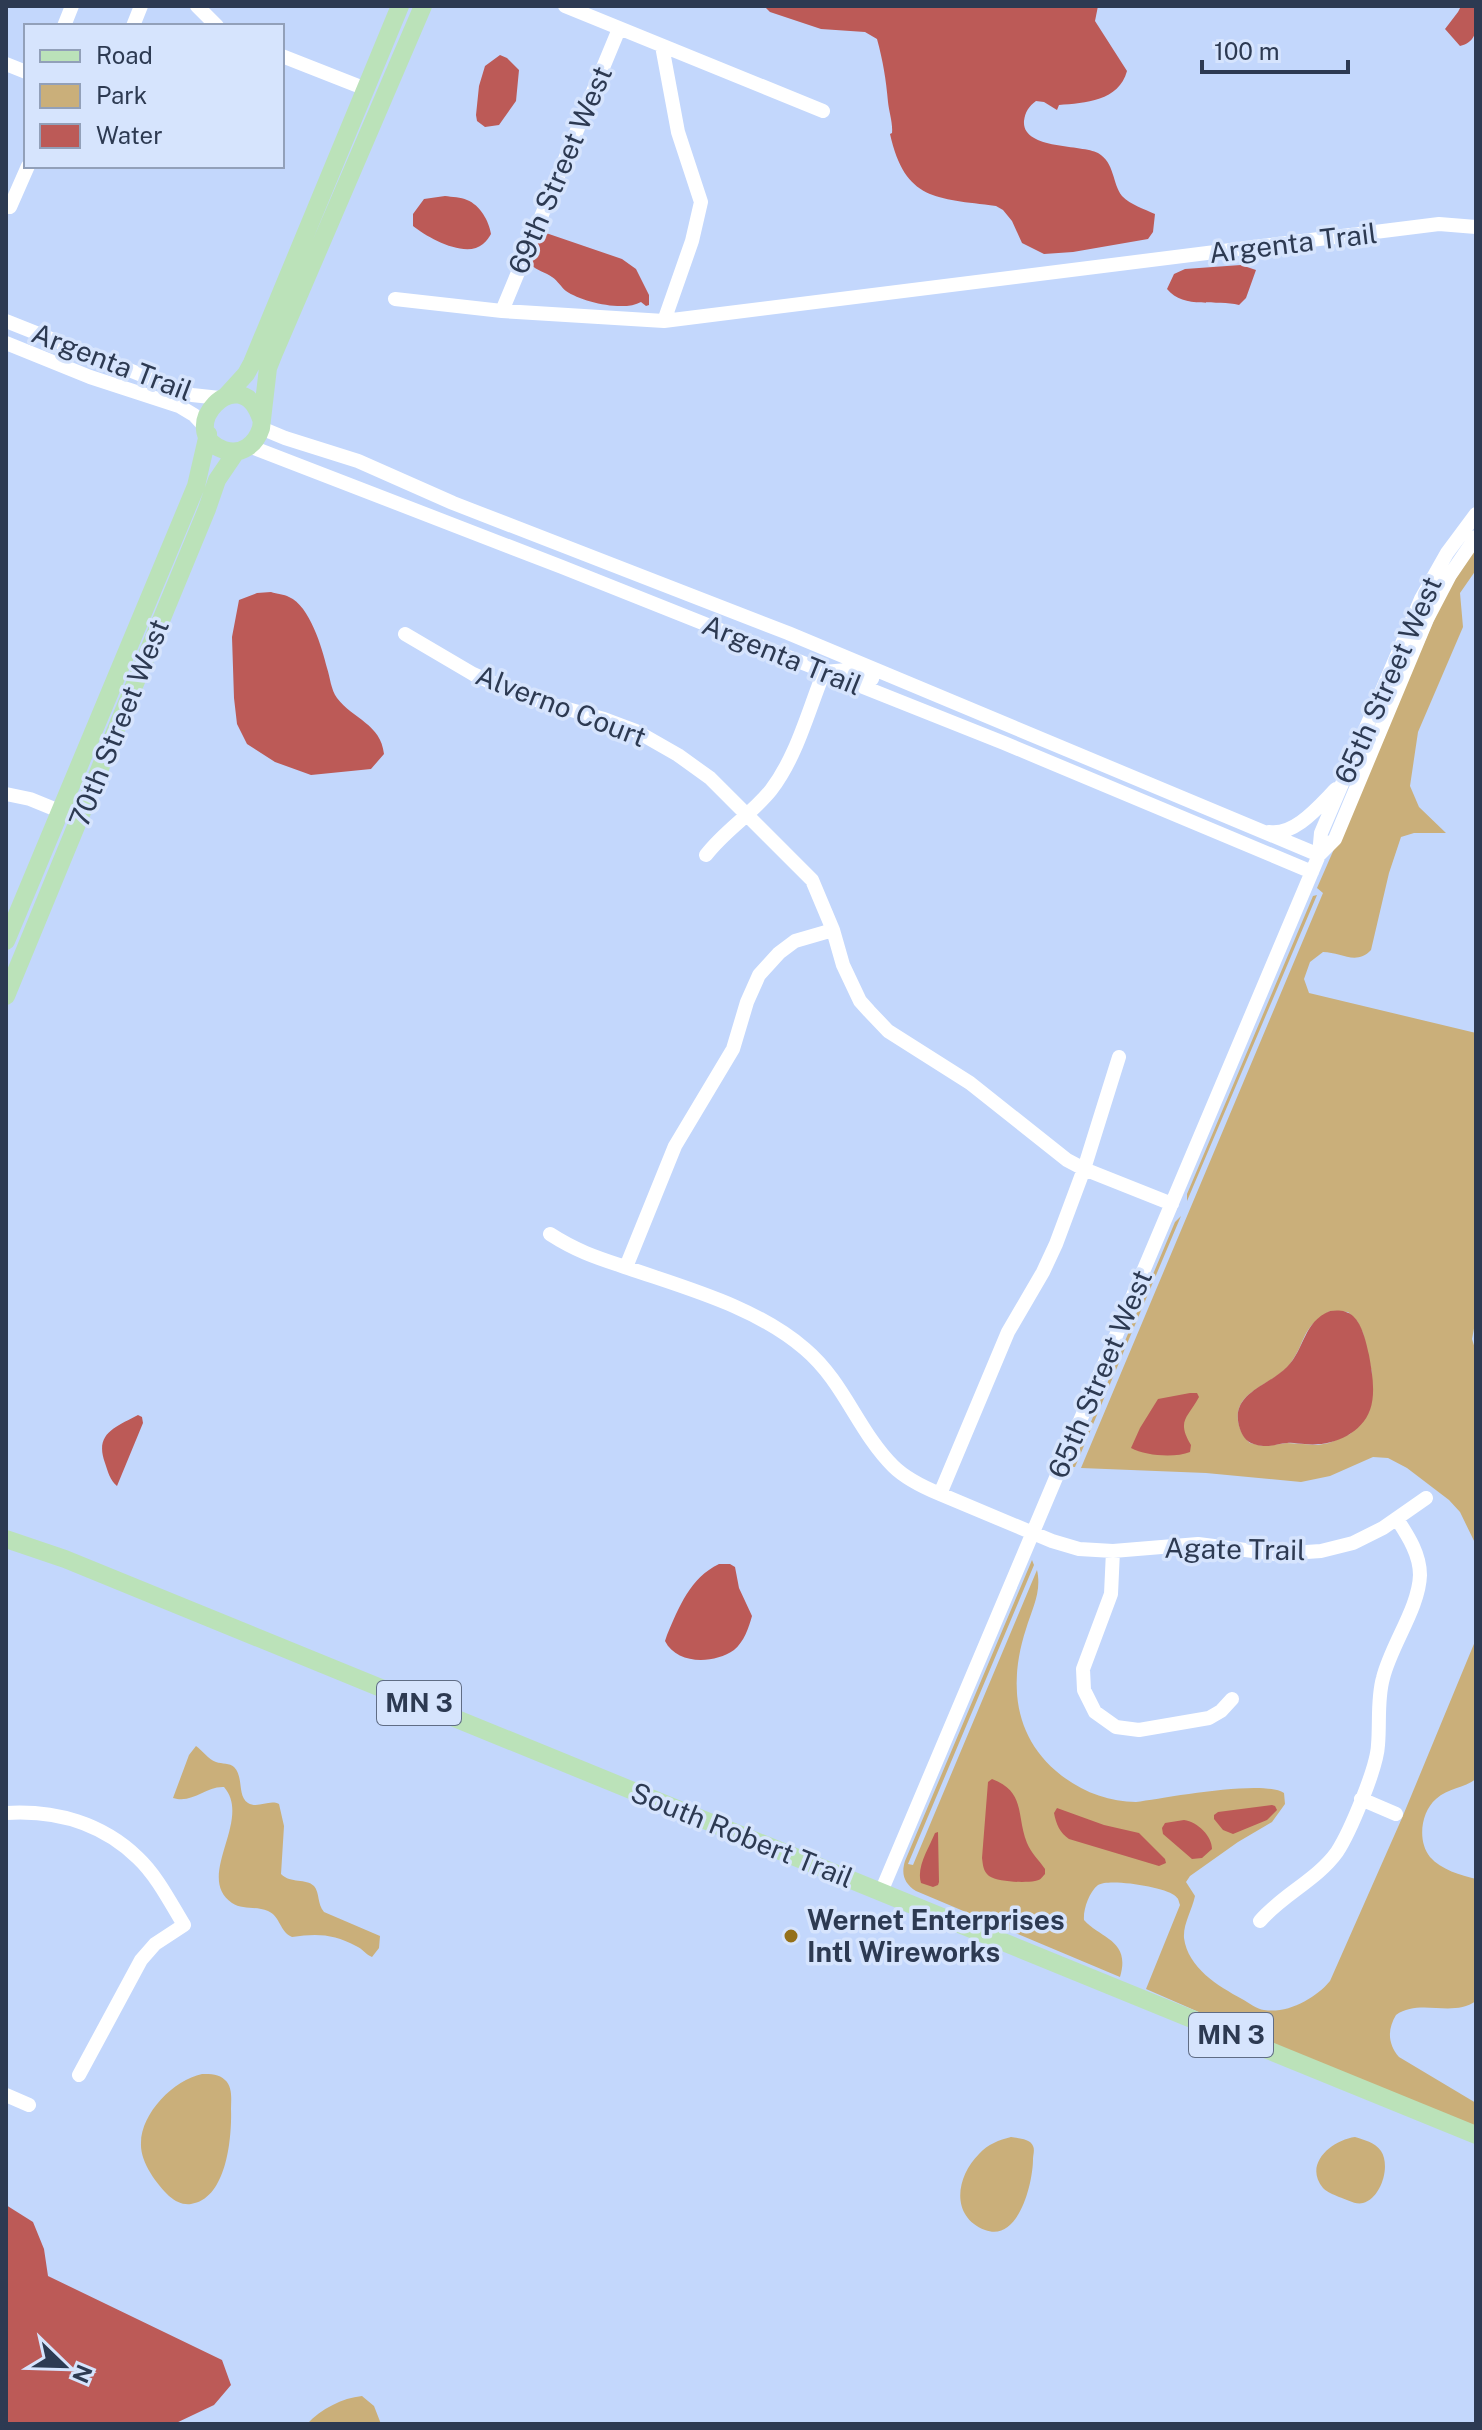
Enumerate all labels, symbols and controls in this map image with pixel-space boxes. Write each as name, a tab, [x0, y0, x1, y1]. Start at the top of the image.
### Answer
legend	[24, 24, 284, 168]
scale bar	[1202, 24, 1348, 74]
text: 100 m	[1214, 37, 1280, 65]
text: Road	[96, 41, 153, 69]
street label: 69th Street West	[501, 61, 618, 279]
text: Park	[96, 81, 147, 109]
text: Water	[96, 121, 163, 149]
street label: Argenta Trail	[1207, 216, 1379, 269]
street label: Argenta Trail	[27, 316, 197, 407]
street label: 65th Street West	[1327, 571, 1448, 788]
street label: Argenta Trail	[698, 608, 867, 702]
street label: 70th Street West	[62, 614, 175, 832]
street label: Alverno Court	[471, 658, 651, 753]
street label: 65th Street West	[1041, 1265, 1158, 1483]
street label: Agate Trail	[1164, 1531, 1306, 1566]
road number: MN 3	[377, 1681, 461, 1725]
street label: South Robert Trail	[626, 1775, 858, 1894]
place label: Wernet Enterprises Intl Wireworks	[807, 1903, 1065, 1968]
marker: Wernet Enterprises Intl Wireworks	[782, 1927, 800, 1945]
road number: MN 3	[1189, 2013, 1273, 2057]
north arrow	[24, 2326, 104, 2406]
text: N	[67, 2361, 98, 2387]

